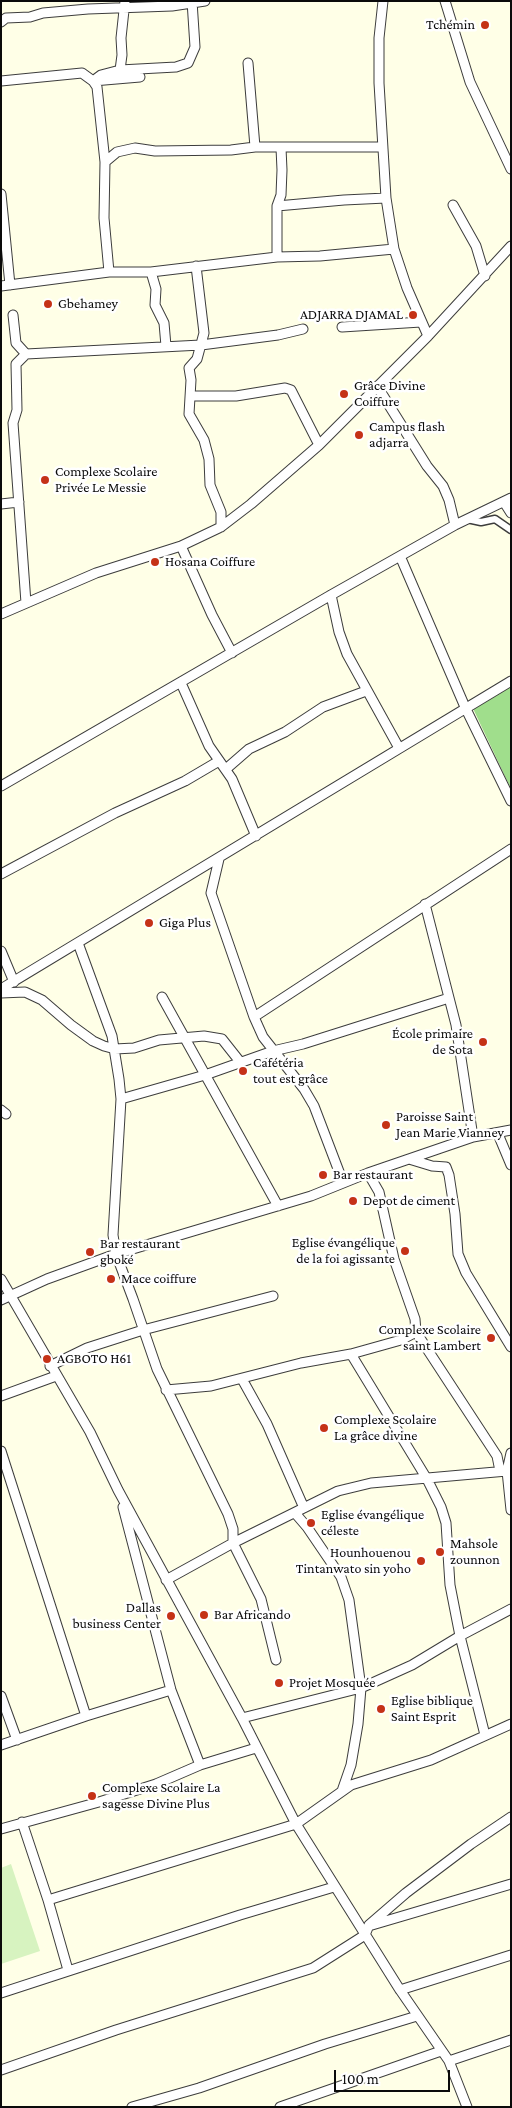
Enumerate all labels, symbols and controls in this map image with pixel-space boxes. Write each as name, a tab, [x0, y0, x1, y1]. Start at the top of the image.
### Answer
place label: Tchémin	[426, 17, 475, 33]
marker: Tchémin	[479, 19, 491, 31]
place label: Gbehamey	[58, 296, 118, 312]
marker: Gbehamey	[42, 298, 54, 310]
place label: ADJARRA DJAMAL	[300, 307, 403, 323]
marker: ADJARRA DJAMAL	[407, 309, 419, 321]
place label: Grâce Divine Coiffure	[354, 378, 425, 411]
marker: Grâce Divine Coiffure	[338, 388, 350, 400]
place label: Campus flash adjarra	[369, 419, 445, 452]
marker: Campus flash adjarra	[353, 429, 365, 441]
place label: Complexe Scolaire Privée Le Messie	[55, 464, 157, 497]
marker: Complexe Scolaire Privée Le Messie	[39, 474, 51, 486]
place label: Hosana Coiffure	[165, 554, 255, 570]
marker: Hosana Coiffure	[149, 556, 161, 568]
place label: Giga Plus	[159, 915, 211, 931]
marker: Giga Plus	[143, 917, 155, 929]
place label: École primaire de Sota	[392, 1026, 473, 1058]
marker: École primaire de Sota	[477, 1036, 489, 1048]
place label: Cafétéria tout est grâce	[253, 1055, 328, 1088]
marker: Cafétéria tout est grâce	[237, 1065, 249, 1077]
place label: Paroisse Saint Jean Marie Vianney	[396, 1109, 504, 1142]
marker: Paroisse Saint Jean Marie Vianney	[380, 1119, 392, 1131]
place label: Bar restaurant	[333, 1167, 413, 1183]
marker: Bar restaurant	[317, 1169, 329, 1181]
place label: Depot de ciment	[363, 1193, 455, 1209]
marker: Depot de ciment	[347, 1195, 359, 1207]
place label: Eglise évangélique de la foi agissante	[292, 1235, 395, 1268]
place label: Bar restaurant gboké	[100, 1236, 180, 1268]
marker: Eglise évangélique de la foi agissante	[399, 1245, 411, 1257]
marker: Bar restaurant gboké	[84, 1246, 96, 1258]
place label: Mace coiffure	[121, 1271, 197, 1287]
marker: Mace coiffure	[105, 1273, 117, 1285]
place label: Complexe Scolaire saint Lambert	[379, 1322, 481, 1354]
marker: Complexe Scolaire saint Lambert	[485, 1332, 497, 1344]
place label: AGBOTO H61	[57, 1351, 131, 1367]
marker: AGBOTO H61	[41, 1353, 53, 1365]
place label: Complexe Scolaire La grâce divine	[334, 1412, 436, 1444]
marker: Complexe Scolaire La grâce divine	[318, 1422, 330, 1434]
place label: Eglise évangélique céleste	[321, 1507, 424, 1540]
marker: Eglise évangélique céleste	[305, 1517, 317, 1529]
place label: Mahsole zounnon	[450, 1536, 500, 1568]
place label: Hounhouenou Tintanwato sin yoho	[296, 1545, 411, 1578]
marker: Mahsole zounnon	[434, 1546, 446, 1558]
marker: Hounhouenou Tintanwato sin yoho	[415, 1555, 427, 1567]
place label: Dallas business Center	[72, 1600, 161, 1632]
place label: Bar Africando	[214, 1607, 291, 1623]
marker: Bar Africando	[198, 1609, 210, 1621]
marker: Dallas business Center	[165, 1610, 177, 1622]
place label: Projet Mosquée	[289, 1675, 375, 1691]
marker: Projet Mosquée	[273, 1677, 285, 1689]
place label: Eglise biblique Saint Esprit	[391, 1693, 473, 1725]
marker: Eglise biblique Saint Esprit	[375, 1703, 387, 1715]
place label: Complexe Scolaire La sagesse Divine Plus	[102, 1780, 220, 1812]
marker: Complexe Scolaire La sagesse Divine Plus	[86, 1790, 98, 1802]
scale bar	[337, 2060, 453, 2092]
text: 100 m	[342, 2071, 379, 2087]

